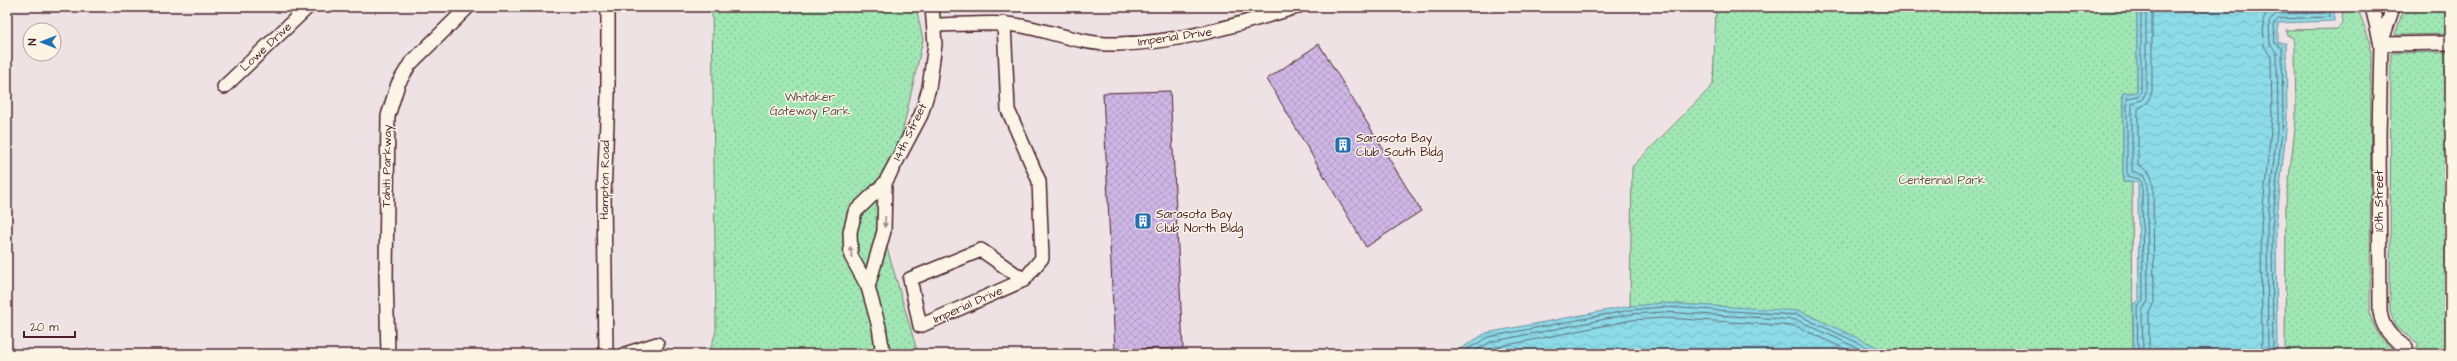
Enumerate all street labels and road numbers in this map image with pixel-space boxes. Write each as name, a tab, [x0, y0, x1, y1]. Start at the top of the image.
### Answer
street label: Lowe Drive	[236, 18, 296, 75]
street label: Imperial Drive	[1137, 23, 1214, 51]
street label: 14th Street	[889, 100, 931, 164]
street label: Tahiti Parkway	[378, 124, 397, 208]
street label: Hampton Road	[596, 140, 614, 220]
street label: 10th Street	[2371, 170, 2388, 232]
street label: Imperial Drive	[931, 282, 1006, 328]

